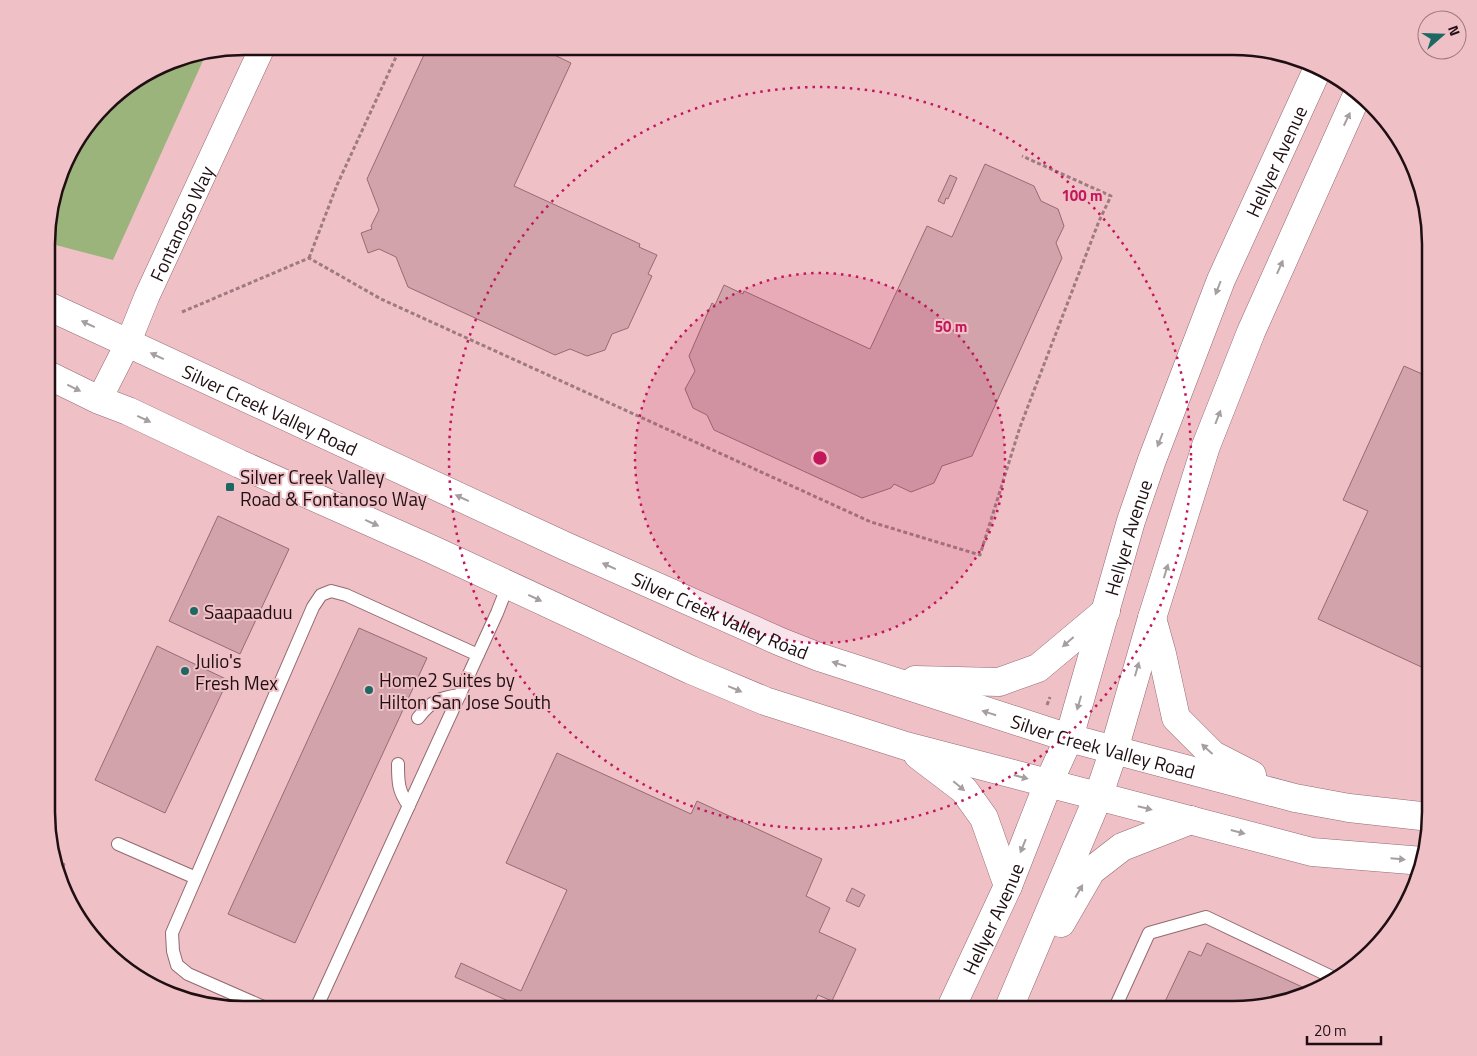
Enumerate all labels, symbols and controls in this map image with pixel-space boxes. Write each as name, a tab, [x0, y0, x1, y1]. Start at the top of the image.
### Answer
north arrow	[1417, 10, 1467, 60]
text: N	[1443, 22, 1466, 39]
street label: Hellyer Avenue	[1237, 100, 1314, 221]
one-way arrow	[1343, 112, 1351, 126]
street label: Fontanoso Way	[141, 161, 220, 286]
text: 100 m	[1061, 184, 1103, 207]
one-way arrow	[1276, 260, 1284, 274]
one-way arrow	[1214, 281, 1222, 295]
text: 50 m	[935, 315, 967, 338]
one-way arrow	[81, 320, 95, 328]
one-way arrow	[150, 352, 164, 360]
street label: Silver Creek Valley Road	[178, 356, 363, 462]
one-way arrow	[67, 384, 81, 392]
one-way arrow	[1214, 409, 1222, 424]
one-way arrow	[137, 415, 151, 423]
one-way arrow	[1156, 432, 1163, 447]
centre of rings	[811, 449, 829, 467]
place label: Silver Creek Valley Road & Fontanoso Way	[240, 462, 427, 513]
street label: Hellyer Avenue	[1096, 475, 1159, 599]
marker: Silver Creek Valley Road & Fontanoso Way	[224, 481, 236, 493]
one-way arrow	[455, 494, 469, 502]
one-way arrow	[365, 519, 379, 527]
one-way arrow	[602, 562, 616, 570]
street label: Silver Creek Valley Road	[628, 563, 813, 666]
one-way arrow	[1163, 563, 1171, 578]
one-way arrow	[528, 594, 542, 602]
place label: Saapaaduu	[204, 597, 293, 626]
marker: Saapaaduu	[188, 605, 200, 617]
one-way arrow	[1061, 636, 1074, 647]
place label: Julio's Fresh Mex	[195, 646, 278, 697]
one-way arrow	[832, 660, 847, 667]
one-way arrow	[1134, 661, 1142, 676]
marker: Julio's Fresh Mex	[179, 665, 191, 677]
place label: Home2 Suites by Hilton San Jose South	[379, 665, 551, 716]
marker: Home2 Suites by Hilton San Jose South	[363, 684, 375, 696]
one-way arrow	[728, 686, 743, 693]
one-way arrow	[1074, 695, 1082, 710]
street label: Silver Creek Valley Road	[1007, 706, 1198, 785]
one-way arrow	[981, 708, 996, 716]
one-way arrow	[1201, 743, 1213, 755]
one-way arrow	[1014, 773, 1029, 781]
one-way arrow	[952, 781, 965, 792]
one-way arrow	[1137, 804, 1152, 812]
one-way arrow	[1230, 828, 1245, 836]
one-way arrow	[1019, 839, 1027, 853]
one-way arrow	[1390, 855, 1406, 863]
street label: Hellyer Avenue	[954, 858, 1030, 979]
one-way arrow	[1075, 884, 1083, 899]
scale bar	[1307, 1014, 1381, 1046]
text: 20 m	[1314, 1019, 1347, 1042]

